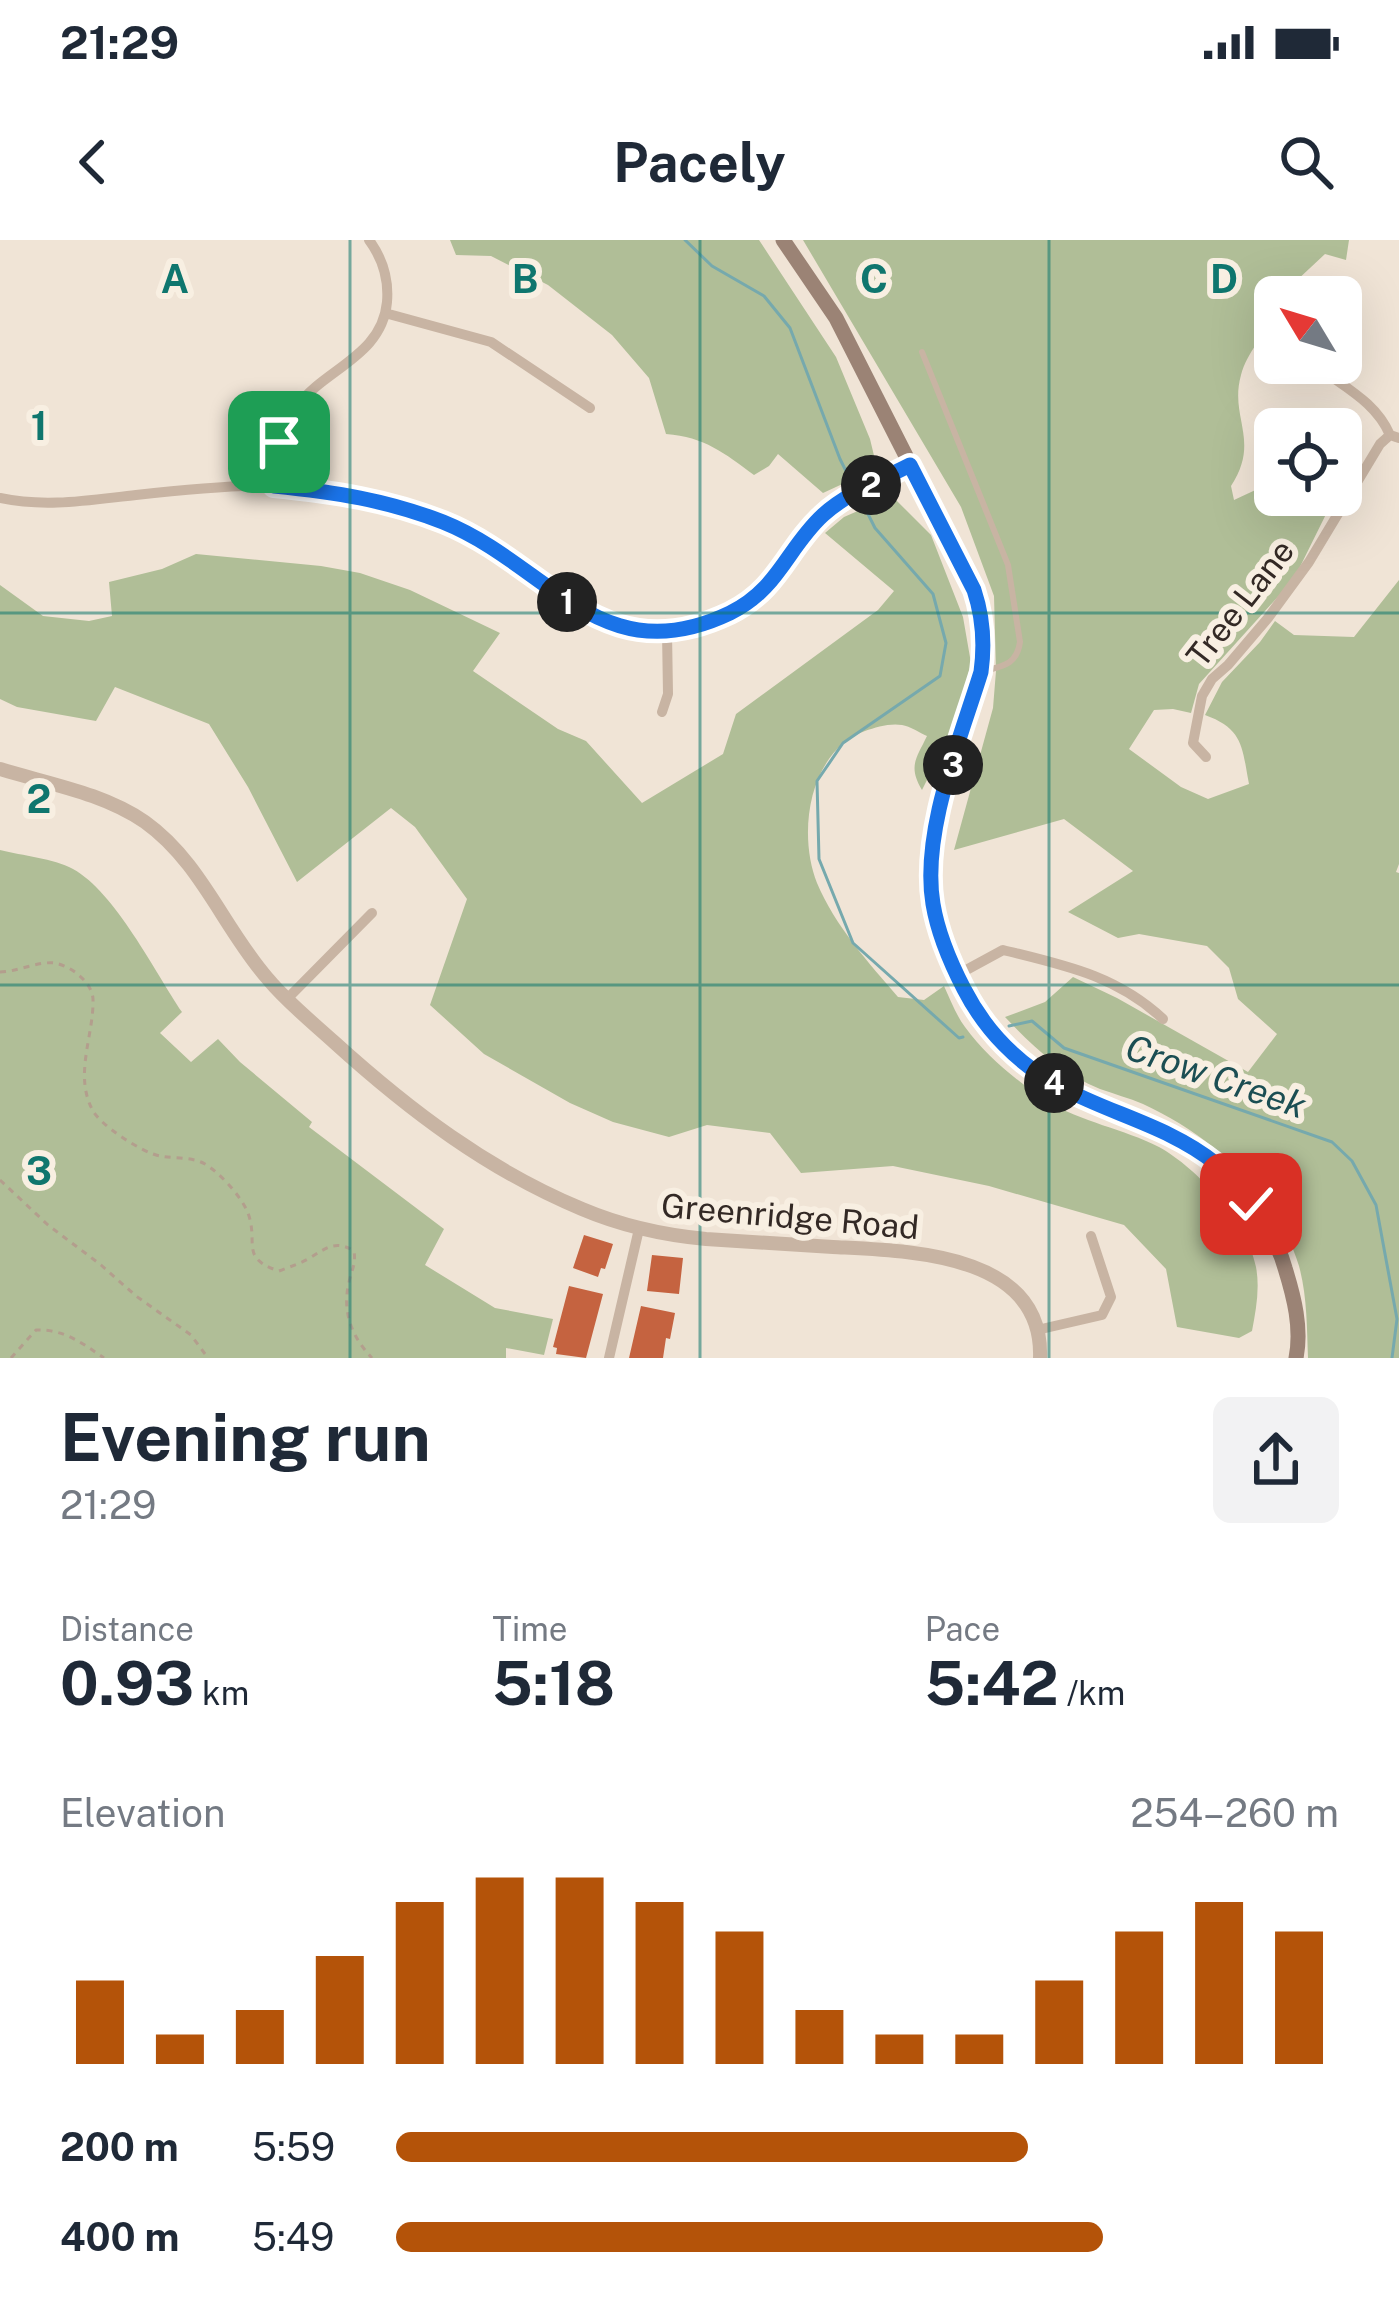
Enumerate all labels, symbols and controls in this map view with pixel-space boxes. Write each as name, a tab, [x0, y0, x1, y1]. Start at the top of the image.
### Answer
text: 21:29	[60, 16, 179, 69]
icon: back	[60, 129, 126, 195]
icon: search	[1273, 129, 1339, 195]
text: Pacely	[613, 131, 786, 194]
text: A	[161, 256, 189, 302]
text: B	[512, 256, 538, 302]
text: C	[860, 256, 888, 302]
text: D	[1210, 256, 1238, 302]
north arrow	[1254, 276, 1362, 384]
map controls	[1254, 276, 1362, 516]
pin	[228, 391, 330, 493]
text: 1	[31, 403, 47, 449]
button: locate	[1254, 408, 1362, 516]
icon: arrive	[246, 409, 312, 475]
pin: 2	[841, 455, 901, 515]
text: 2	[861, 466, 881, 504]
street label: Tree Lane	[1179, 532, 1301, 674]
pin: 1	[537, 572, 597, 632]
text: 1	[560, 583, 574, 621]
pin: 3	[923, 735, 983, 795]
text: 3	[942, 746, 964, 784]
text: 2	[27, 776, 51, 822]
water label: Crow Creek	[1120, 1026, 1312, 1127]
pin: 4	[1024, 1053, 1084, 1113]
text: 4	[1043, 1064, 1065, 1102]
text: 3	[26, 1148, 52, 1194]
pin	[1200, 1153, 1302, 1255]
icon: check	[1218, 1171, 1284, 1237]
street label: Greenridge Road	[660, 1186, 920, 1246]
button: share	[1213, 1397, 1339, 1523]
text: Evening run	[60, 1398, 431, 1476]
text: 21:29	[60, 1482, 156, 1528]
text: Distance	[60, 1610, 194, 1648]
text: Time	[492, 1610, 568, 1648]
text: Pace	[925, 1610, 1000, 1648]
text: 0.93	[60, 1648, 194, 1719]
text: 5:18	[492, 1648, 615, 1719]
text: 5:42	[925, 1648, 1059, 1719]
text: km	[194, 1674, 249, 1712]
text: /km	[1059, 1674, 1125, 1712]
text: Elevation	[60, 1790, 226, 1836]
text: 254–260 m	[1130, 1790, 1339, 1836]
text: 200 m	[60, 2124, 179, 2170]
text: 5:59	[252, 2124, 335, 2170]
text: 400 m	[60, 2214, 179, 2260]
text: 5:49	[252, 2214, 334, 2260]

